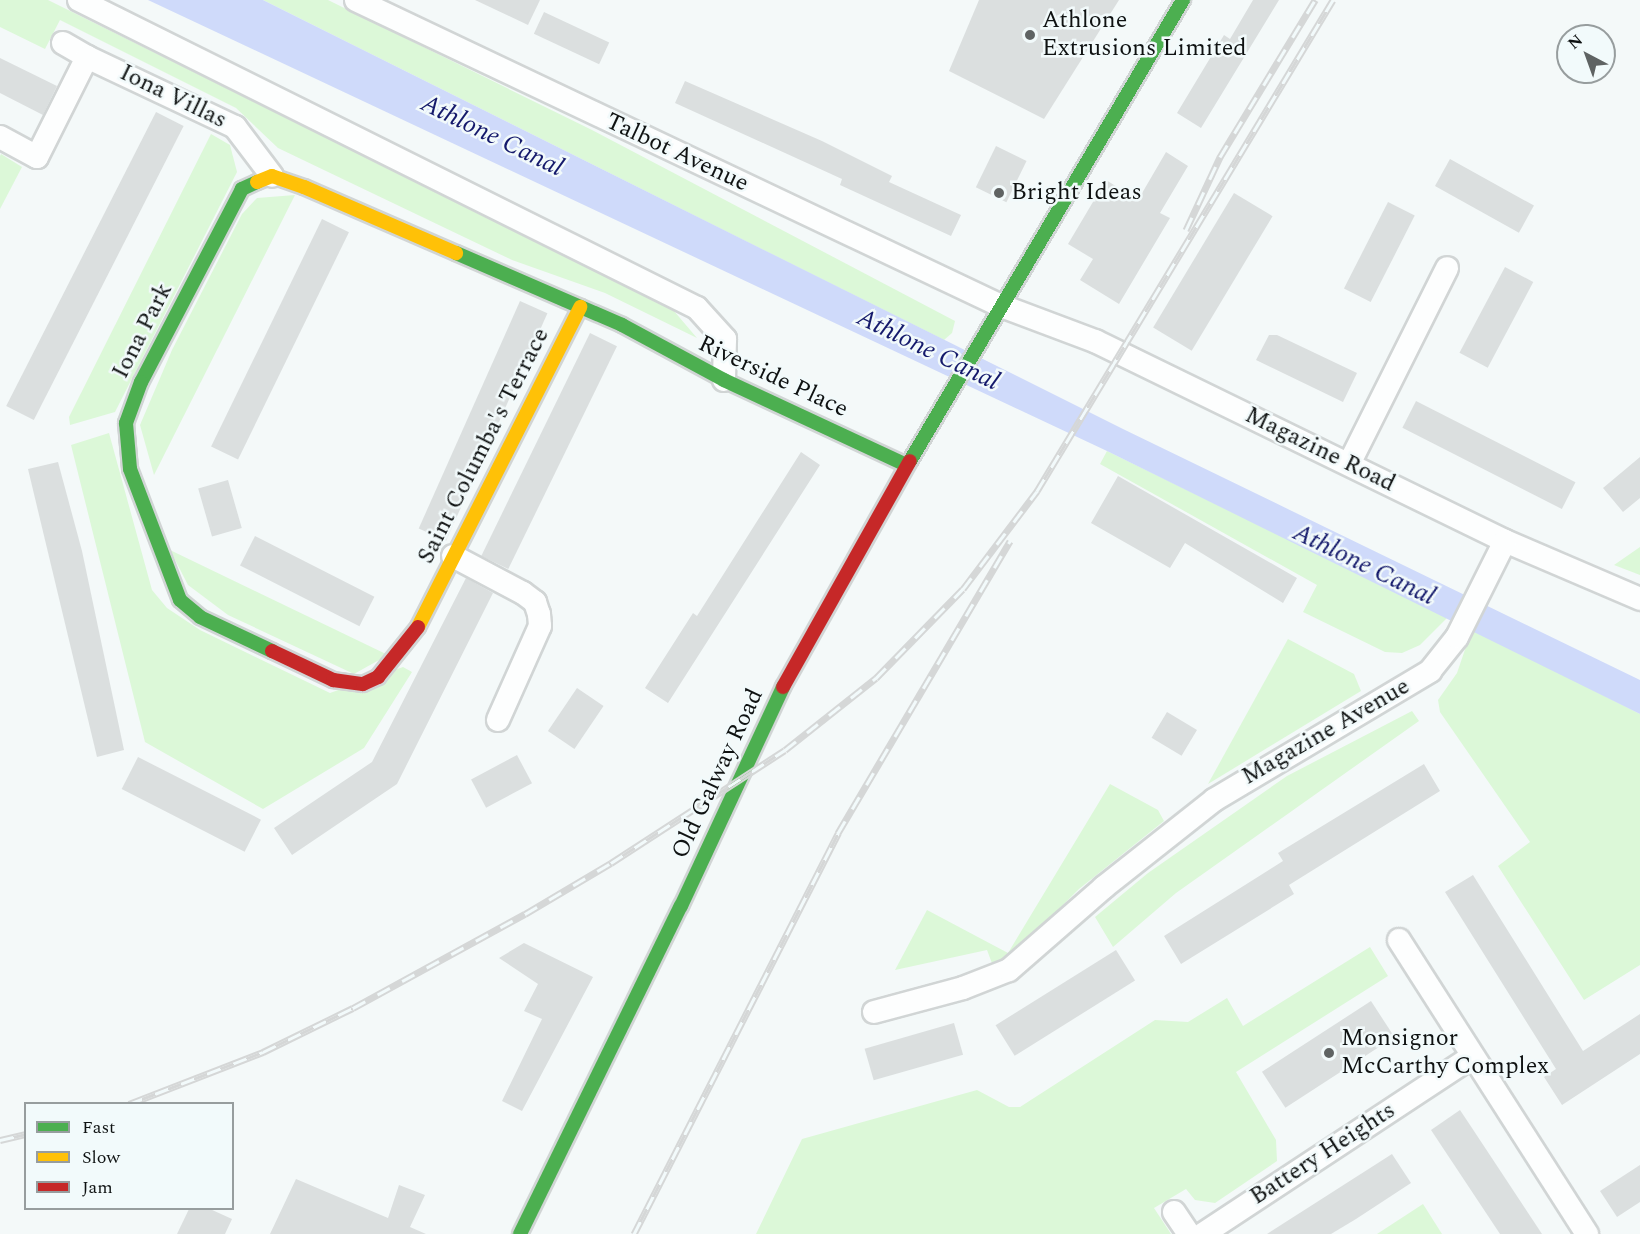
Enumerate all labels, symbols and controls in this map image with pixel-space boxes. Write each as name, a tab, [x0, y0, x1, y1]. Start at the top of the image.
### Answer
place label: Athlone Extrusions Limited	[1042, 7, 1247, 63]
north arrow	[1556, 24, 1616, 84]
marker: Athlone Extrusions Limited	[1023, 28, 1037, 42]
text: N	[1563, 29, 1588, 55]
street label: Iona Villas	[115, 59, 231, 135]
water label: Athlone Canal	[416, 88, 568, 184]
street label: Talbot Avenue	[601, 107, 753, 199]
place label: Bright Ideas	[1011, 179, 1142, 207]
marker: Bright Ideas	[992, 186, 1006, 200]
street label: Iona Park	[107, 278, 179, 384]
water label: Athlone Canal	[852, 302, 1004, 398]
street label: Saint Columba's Terrace	[412, 323, 556, 569]
street label: Riverside Place	[693, 330, 853, 424]
street label: Magazine Road	[1240, 401, 1400, 499]
water label: Athlone Canal	[1288, 517, 1440, 613]
street label: Magazine Avenue	[1237, 672, 1415, 792]
street label: Old Galway Road	[666, 684, 770, 864]
place label: Monsignor McCarthy Complex	[1341, 1025, 1549, 1081]
marker: Monsignor McCarthy Complex	[1322, 1046, 1336, 1060]
street label: Battery Heights	[1245, 1096, 1401, 1212]
legend	[24, 1102, 234, 1210]
text: Fast	[82, 1114, 115, 1141]
text: Slow	[82, 1144, 120, 1171]
text: Jam	[82, 1174, 113, 1201]

